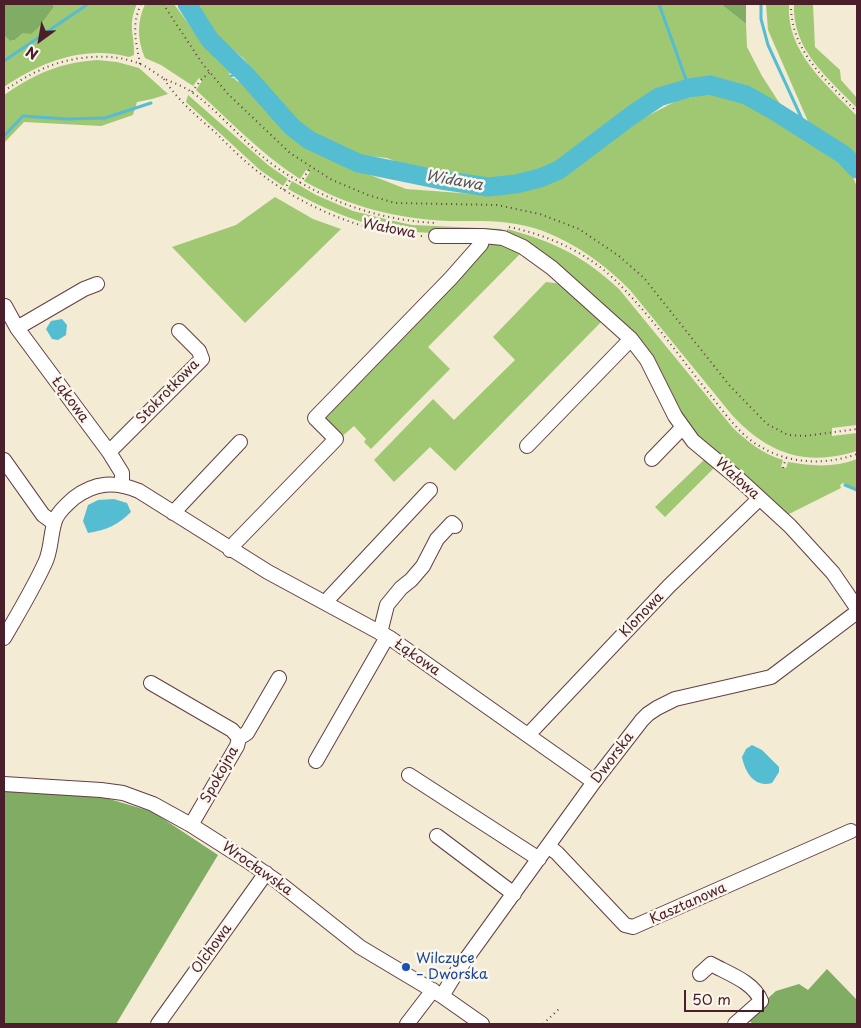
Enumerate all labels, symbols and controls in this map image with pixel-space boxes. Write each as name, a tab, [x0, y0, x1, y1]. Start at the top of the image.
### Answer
north arrow	[15, 15, 65, 65]
text: N	[22, 41, 42, 65]
water label: Widawa	[424, 167, 484, 195]
street label: Wałowa	[361, 216, 417, 242]
street label: Stokrotkowa	[133, 356, 203, 428]
street label: Łąkowa	[48, 374, 92, 426]
street label: Wałowa	[711, 455, 763, 503]
street label: Klonowa	[617, 589, 667, 641]
street label: Łąkowa	[391, 636, 443, 680]
street label: Dworska	[588, 729, 638, 787]
street label: Spokojna	[198, 744, 242, 806]
street label: Wrocławska	[219, 839, 295, 899]
street label: Kasztanowa	[647, 880, 729, 928]
street label: Olchowa	[188, 921, 236, 977]
place label: Wilczyce – Dworska	[416, 951, 488, 984]
marker: Wilczyce – Dworska	[400, 961, 412, 973]
scale bar	[686, 980, 766, 1012]
text: 50 m	[692, 987, 731, 1010]

